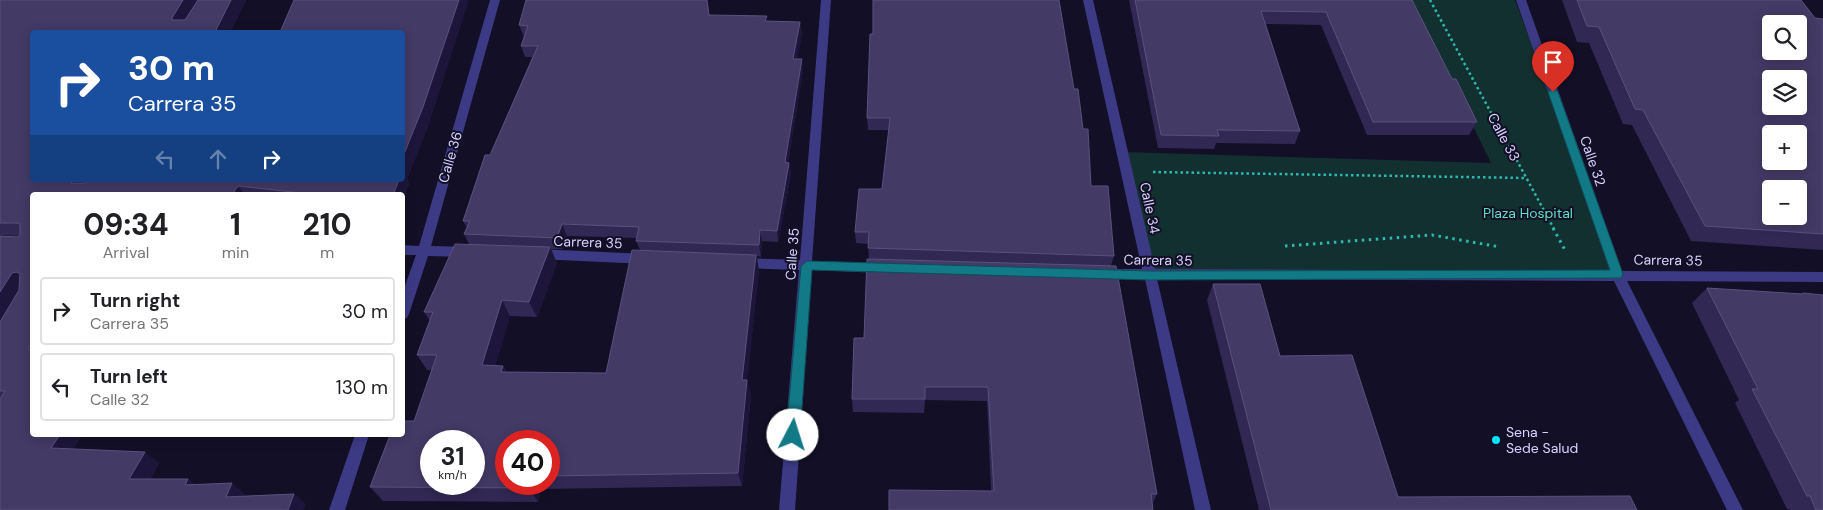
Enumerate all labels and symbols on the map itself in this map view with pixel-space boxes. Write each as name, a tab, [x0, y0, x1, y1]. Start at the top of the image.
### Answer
pin	[1532, 41, 1574, 92]
street label: Calle 33	[1484, 110, 1524, 164]
street label: Calle 36	[434, 129, 466, 185]
street label: Calle 32	[1576, 134, 1610, 188]
street label: Calle 34	[1136, 181, 1164, 236]
park label: Plaza Hospital	[1483, 204, 1573, 222]
street label: Calle 35	[781, 227, 803, 281]
street label: Carrera 35	[553, 232, 623, 252]
street label: Carrera 35	[1123, 250, 1193, 270]
street label: Carrera 35	[1633, 250, 1703, 270]
position arrow	[766, 408, 818, 460]
place label: Sena - Sede Salud	[1506, 423, 1578, 457]
speed limit sign: 40	[495, 430, 560, 495]
marker: Sena - Sede Salud	[1490, 434, 1502, 446]

